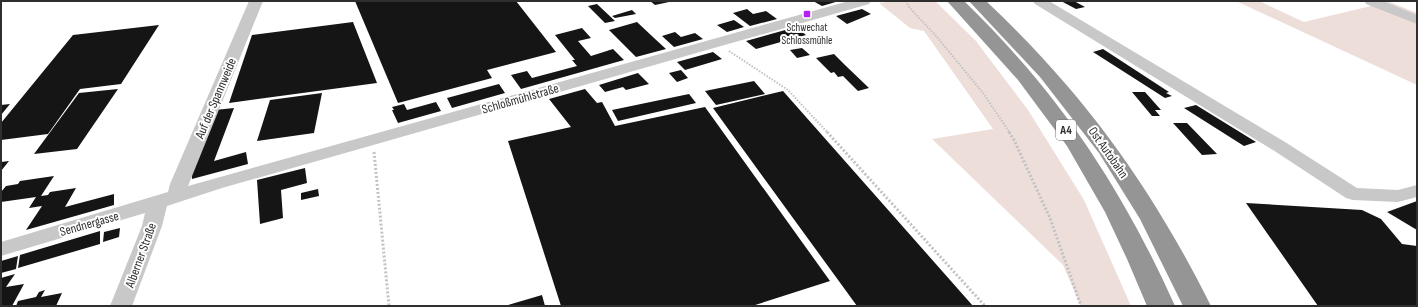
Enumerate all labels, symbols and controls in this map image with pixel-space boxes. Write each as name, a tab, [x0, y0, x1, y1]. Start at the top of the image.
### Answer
marker: Schwechat Schlossmühle	[802, 9, 812, 19]
place label: Schwechat Schlossmühle	[781, 21, 833, 47]
street label: Auf der Spannweide	[191, 56, 240, 142]
street label: Schloßmühlstraße	[480, 80, 561, 118]
road number: A4	[1056, 120, 1076, 140]
street label: Ost Autobahn	[1085, 124, 1132, 181]
street label: Sendnergasse	[58, 208, 121, 240]
street label: Alberner Straße	[121, 221, 160, 291]

